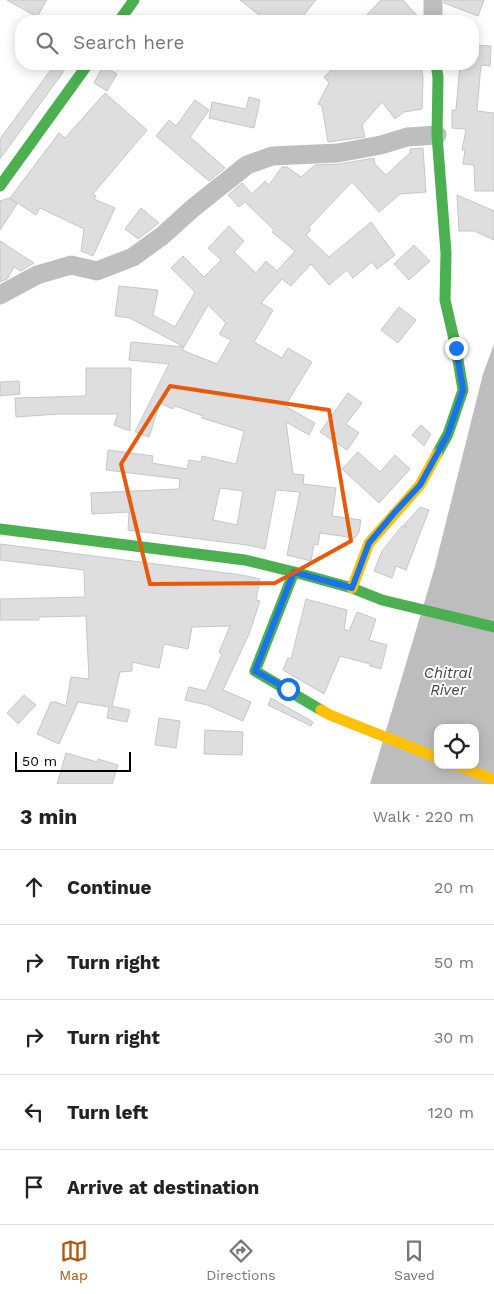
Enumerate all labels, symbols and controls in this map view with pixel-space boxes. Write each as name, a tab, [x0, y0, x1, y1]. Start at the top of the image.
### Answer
search box	[15, 15, 479, 70]
icon: search	[33, 29, 61, 57]
text: Search here	[73, 31, 184, 54]
route end	[445, 337, 468, 360]
water label: Chitral River	[424, 664, 473, 699]
route start	[277, 678, 300, 701]
map controls	[434, 724, 479, 769]
button: locate	[434, 724, 479, 769]
scale bar	[15, 749, 131, 772]
text: 50 m	[22, 753, 57, 769]
text: 3 min	[20, 804, 77, 829]
text: Walk · 220 m	[373, 807, 474, 826]
icon: ahead	[20, 873, 48, 901]
text: Continue	[67, 876, 151, 899]
text: 20 m	[434, 878, 474, 897]
icon: right	[20, 948, 48, 976]
text: Turn right	[67, 951, 160, 974]
text: 50 m	[434, 953, 474, 972]
icon: right	[20, 1023, 48, 1051]
text: Turn right	[67, 1026, 160, 1049]
text: 30 m	[434, 1028, 474, 1047]
icon: left	[20, 1098, 48, 1126]
text: Turn left	[67, 1101, 148, 1124]
text: 120 m	[428, 1103, 474, 1122]
icon: arrive	[20, 1173, 48, 1201]
text: Arrive at destination	[67, 1176, 259, 1199]
tab: Map	[59, 1237, 88, 1283]
tab: Directions	[206, 1237, 276, 1283]
tab: Saved	[394, 1237, 435, 1283]

